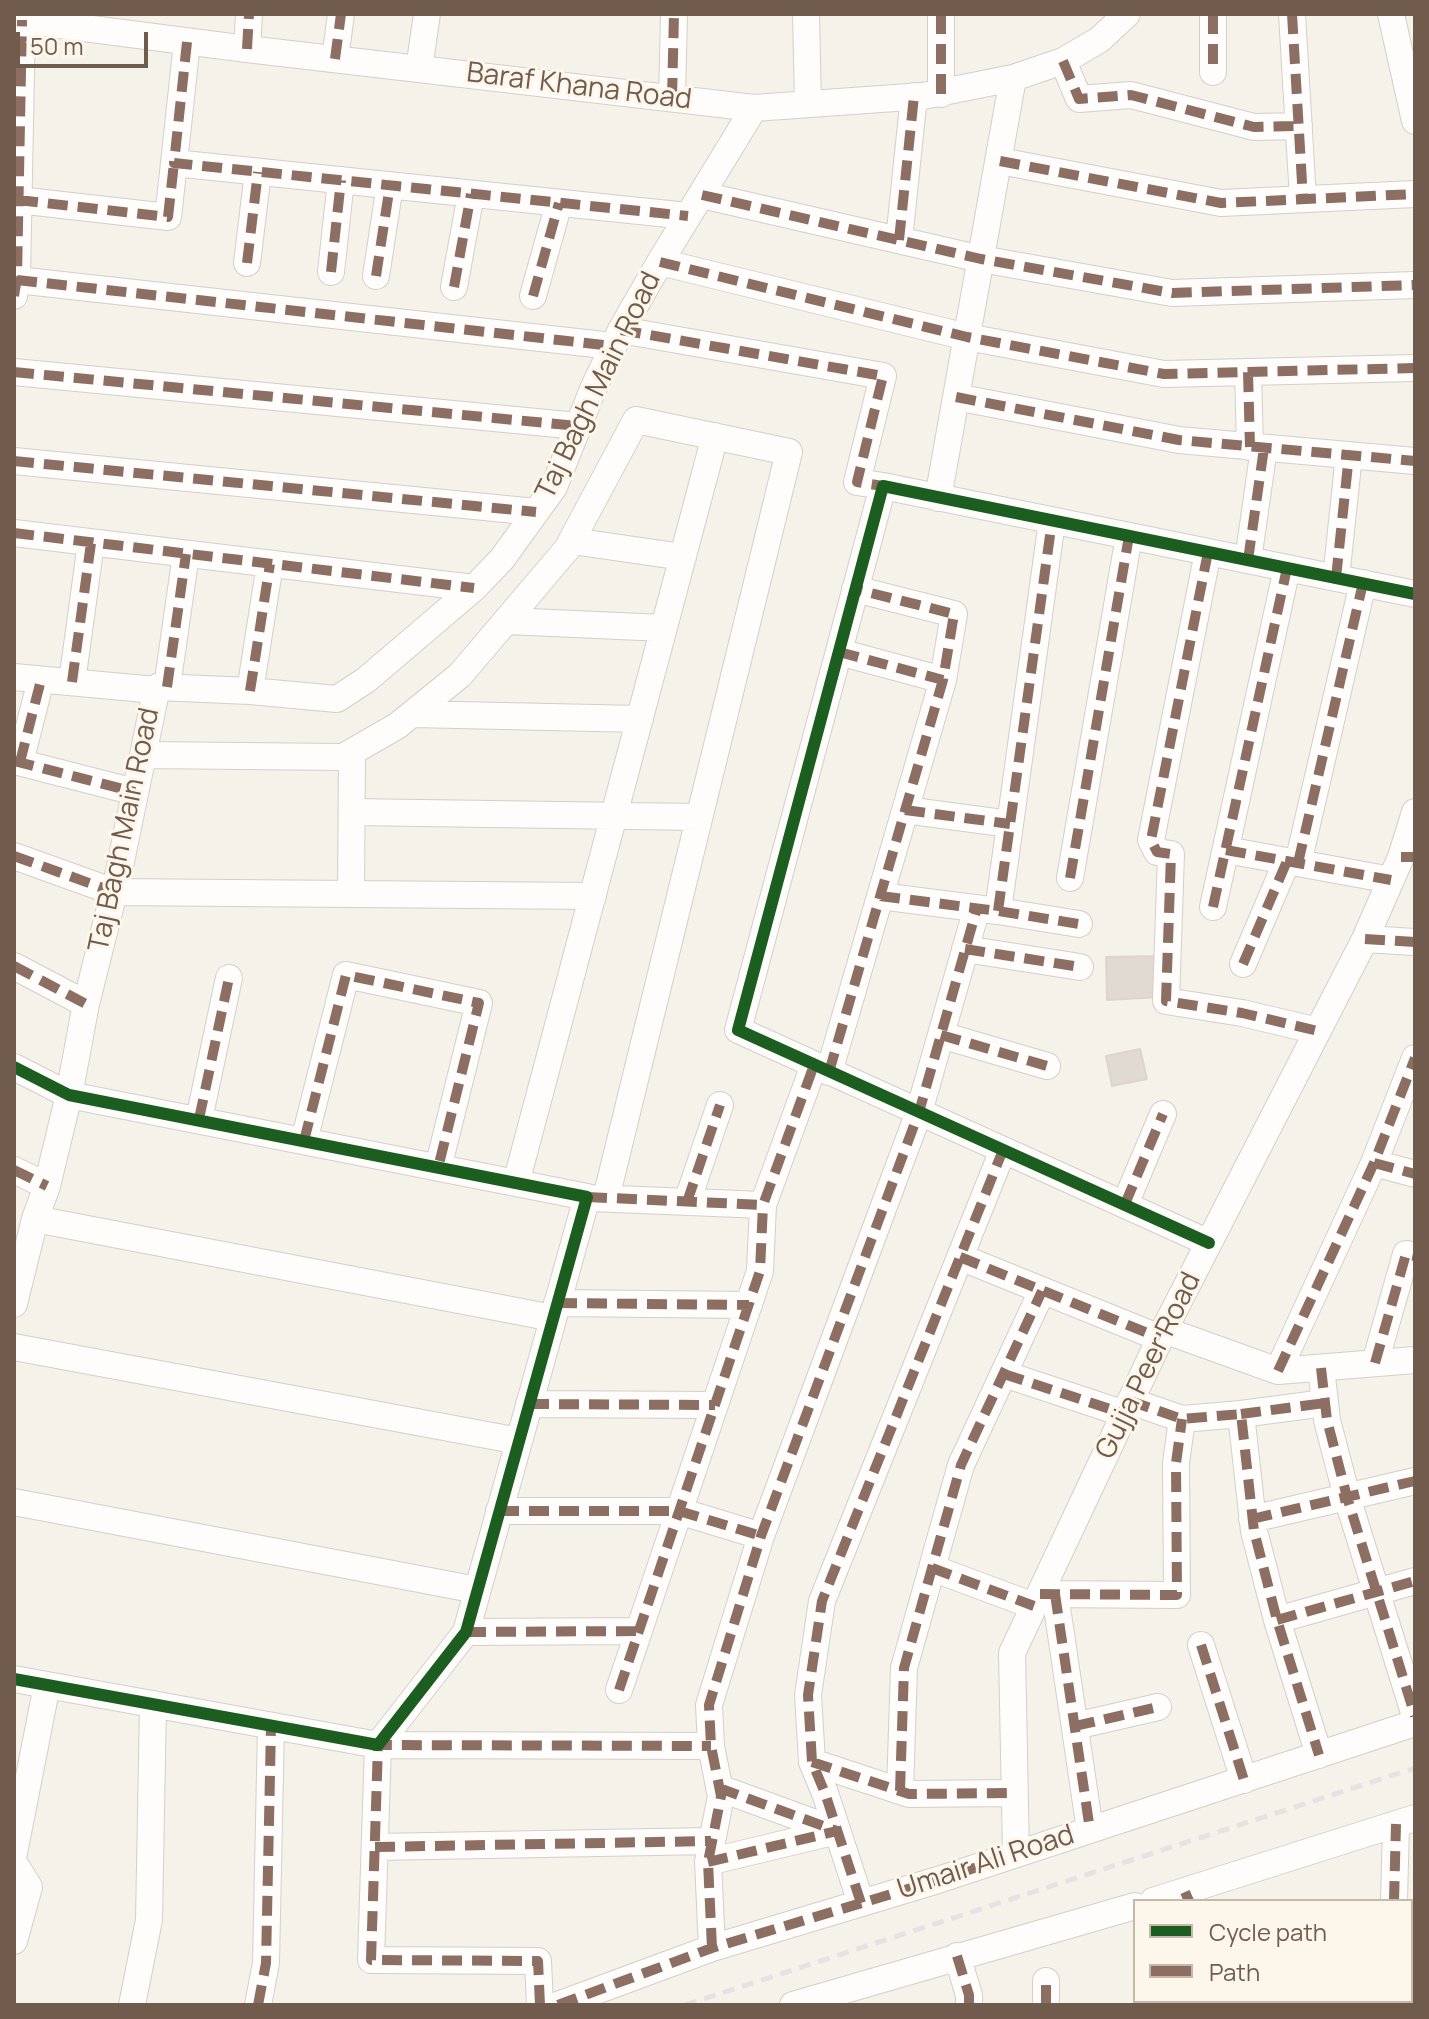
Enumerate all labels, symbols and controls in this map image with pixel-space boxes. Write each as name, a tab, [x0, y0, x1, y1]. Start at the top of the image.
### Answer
scale bar	[20, 16, 152, 66]
text: 50 m	[30, 29, 84, 62]
street label: Baraf Khana Road	[465, 57, 693, 117]
street label: Taj Bagh Main Road	[529, 267, 669, 505]
street label: Taj Bagh Main Road	[83, 705, 167, 955]
street label: Gujja Peer Road	[1089, 1267, 1209, 1465]
street label: Umair Ali Road	[893, 1819, 1079, 1907]
legend	[1133, 1899, 1413, 2003]
text: Cycle path	[1209, 1915, 1327, 1948]
text: Path	[1209, 1955, 1260, 1988]

